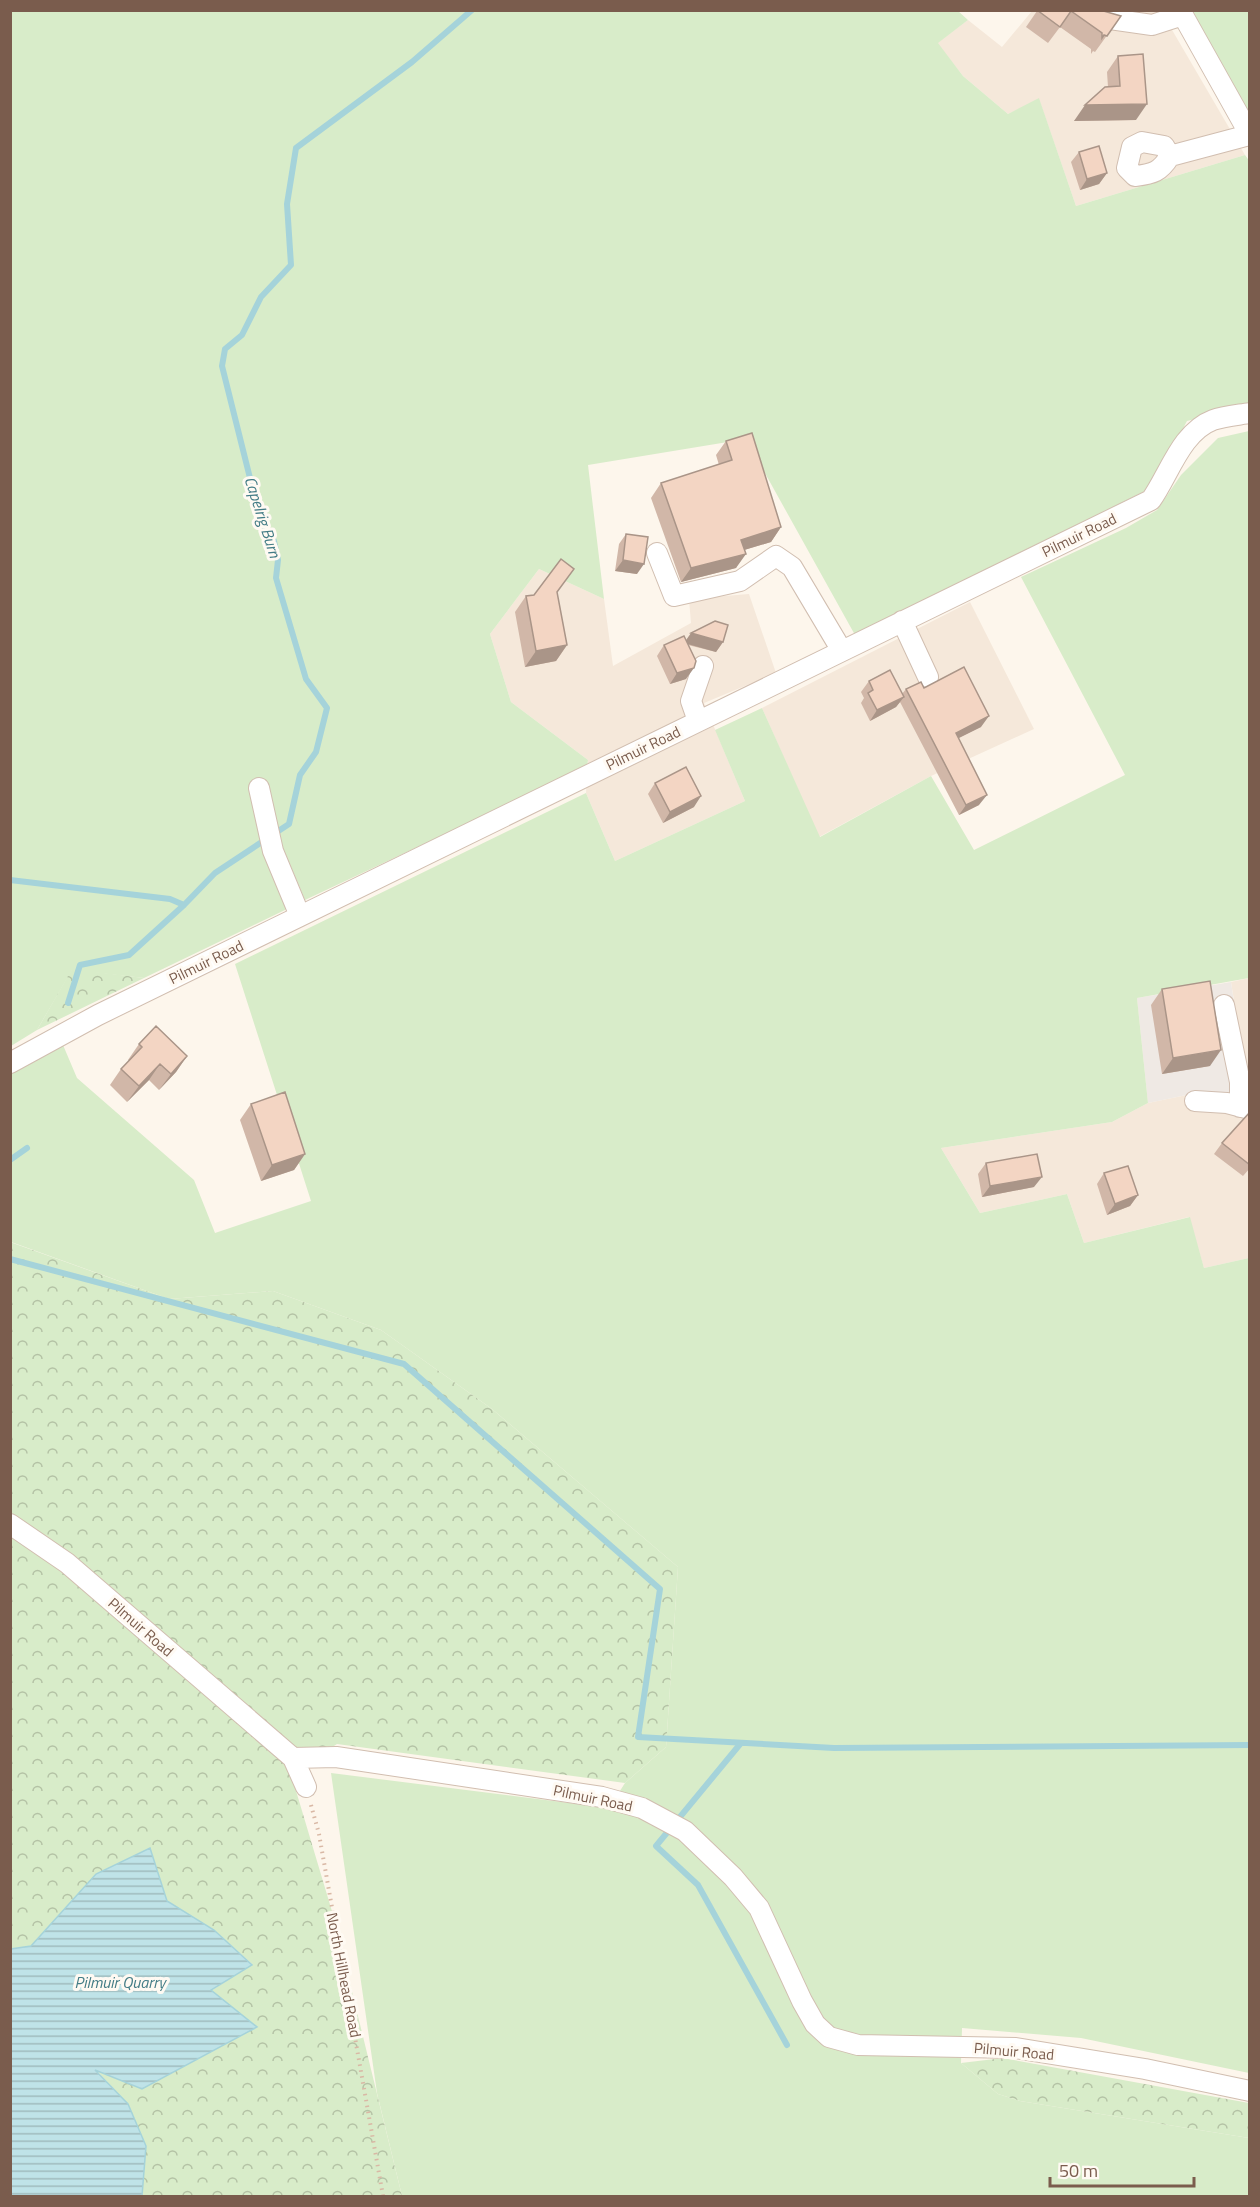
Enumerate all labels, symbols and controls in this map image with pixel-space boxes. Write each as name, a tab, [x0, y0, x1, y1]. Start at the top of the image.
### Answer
water label: Capelrig Burn	[239, 473, 288, 562]
street label: Pilmuir Road	[1038, 507, 1120, 563]
street label: Pilmuir Road	[602, 720, 684, 776]
street label: Pilmuir Road	[165, 934, 247, 990]
street label: Pilmuir Road	[103, 1592, 179, 1662]
street label: Pilmuir Road	[551, 1778, 635, 1818]
street label: North Hillhead Road	[321, 1910, 367, 2040]
water label: Pilmuir Quarry	[74, 1970, 167, 1994]
street label: Pilmuir Road	[973, 2036, 1055, 2066]
scale bar	[1050, 2150, 1194, 2188]
text: 50 m	[1059, 2157, 1098, 2184]

